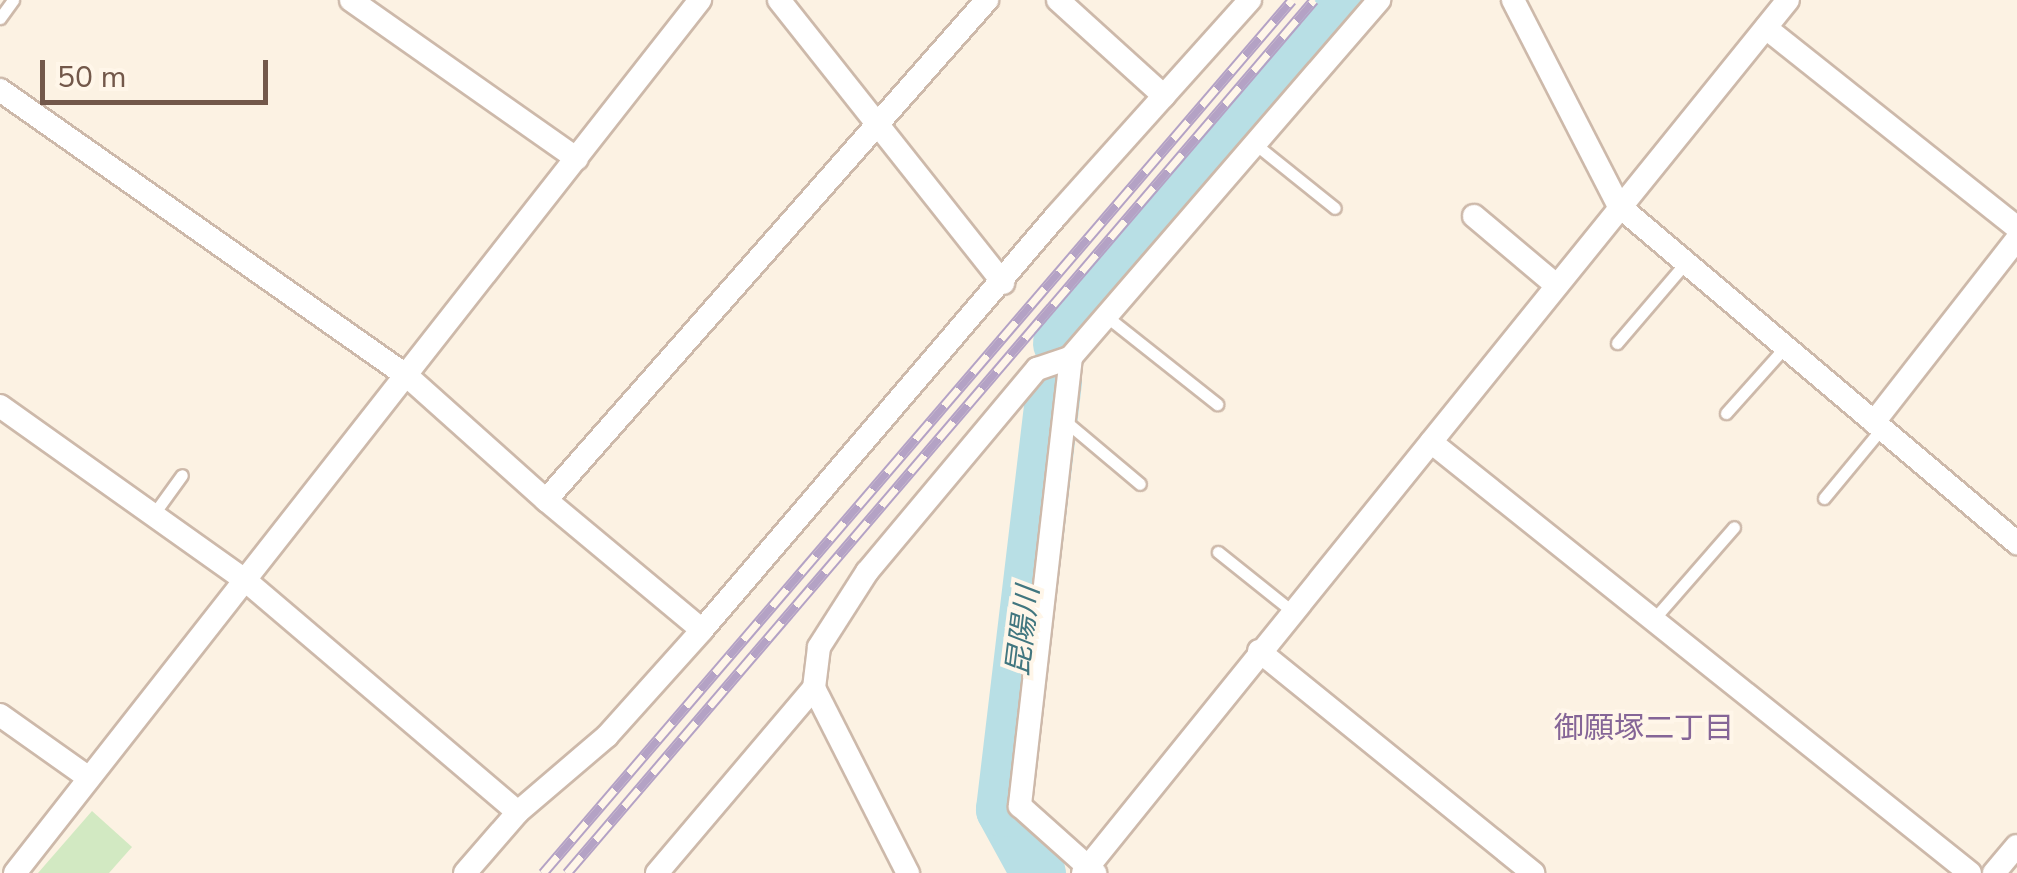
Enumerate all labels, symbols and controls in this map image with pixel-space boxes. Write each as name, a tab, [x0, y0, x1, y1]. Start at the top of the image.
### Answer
scale bar	[45, 40, 272, 102]
text: 50 m	[57, 57, 126, 98]
water label: 昆陽川	[1001, 584, 1047, 678]
district label: 御願塚二丁目	[1554, 711, 1734, 747]

